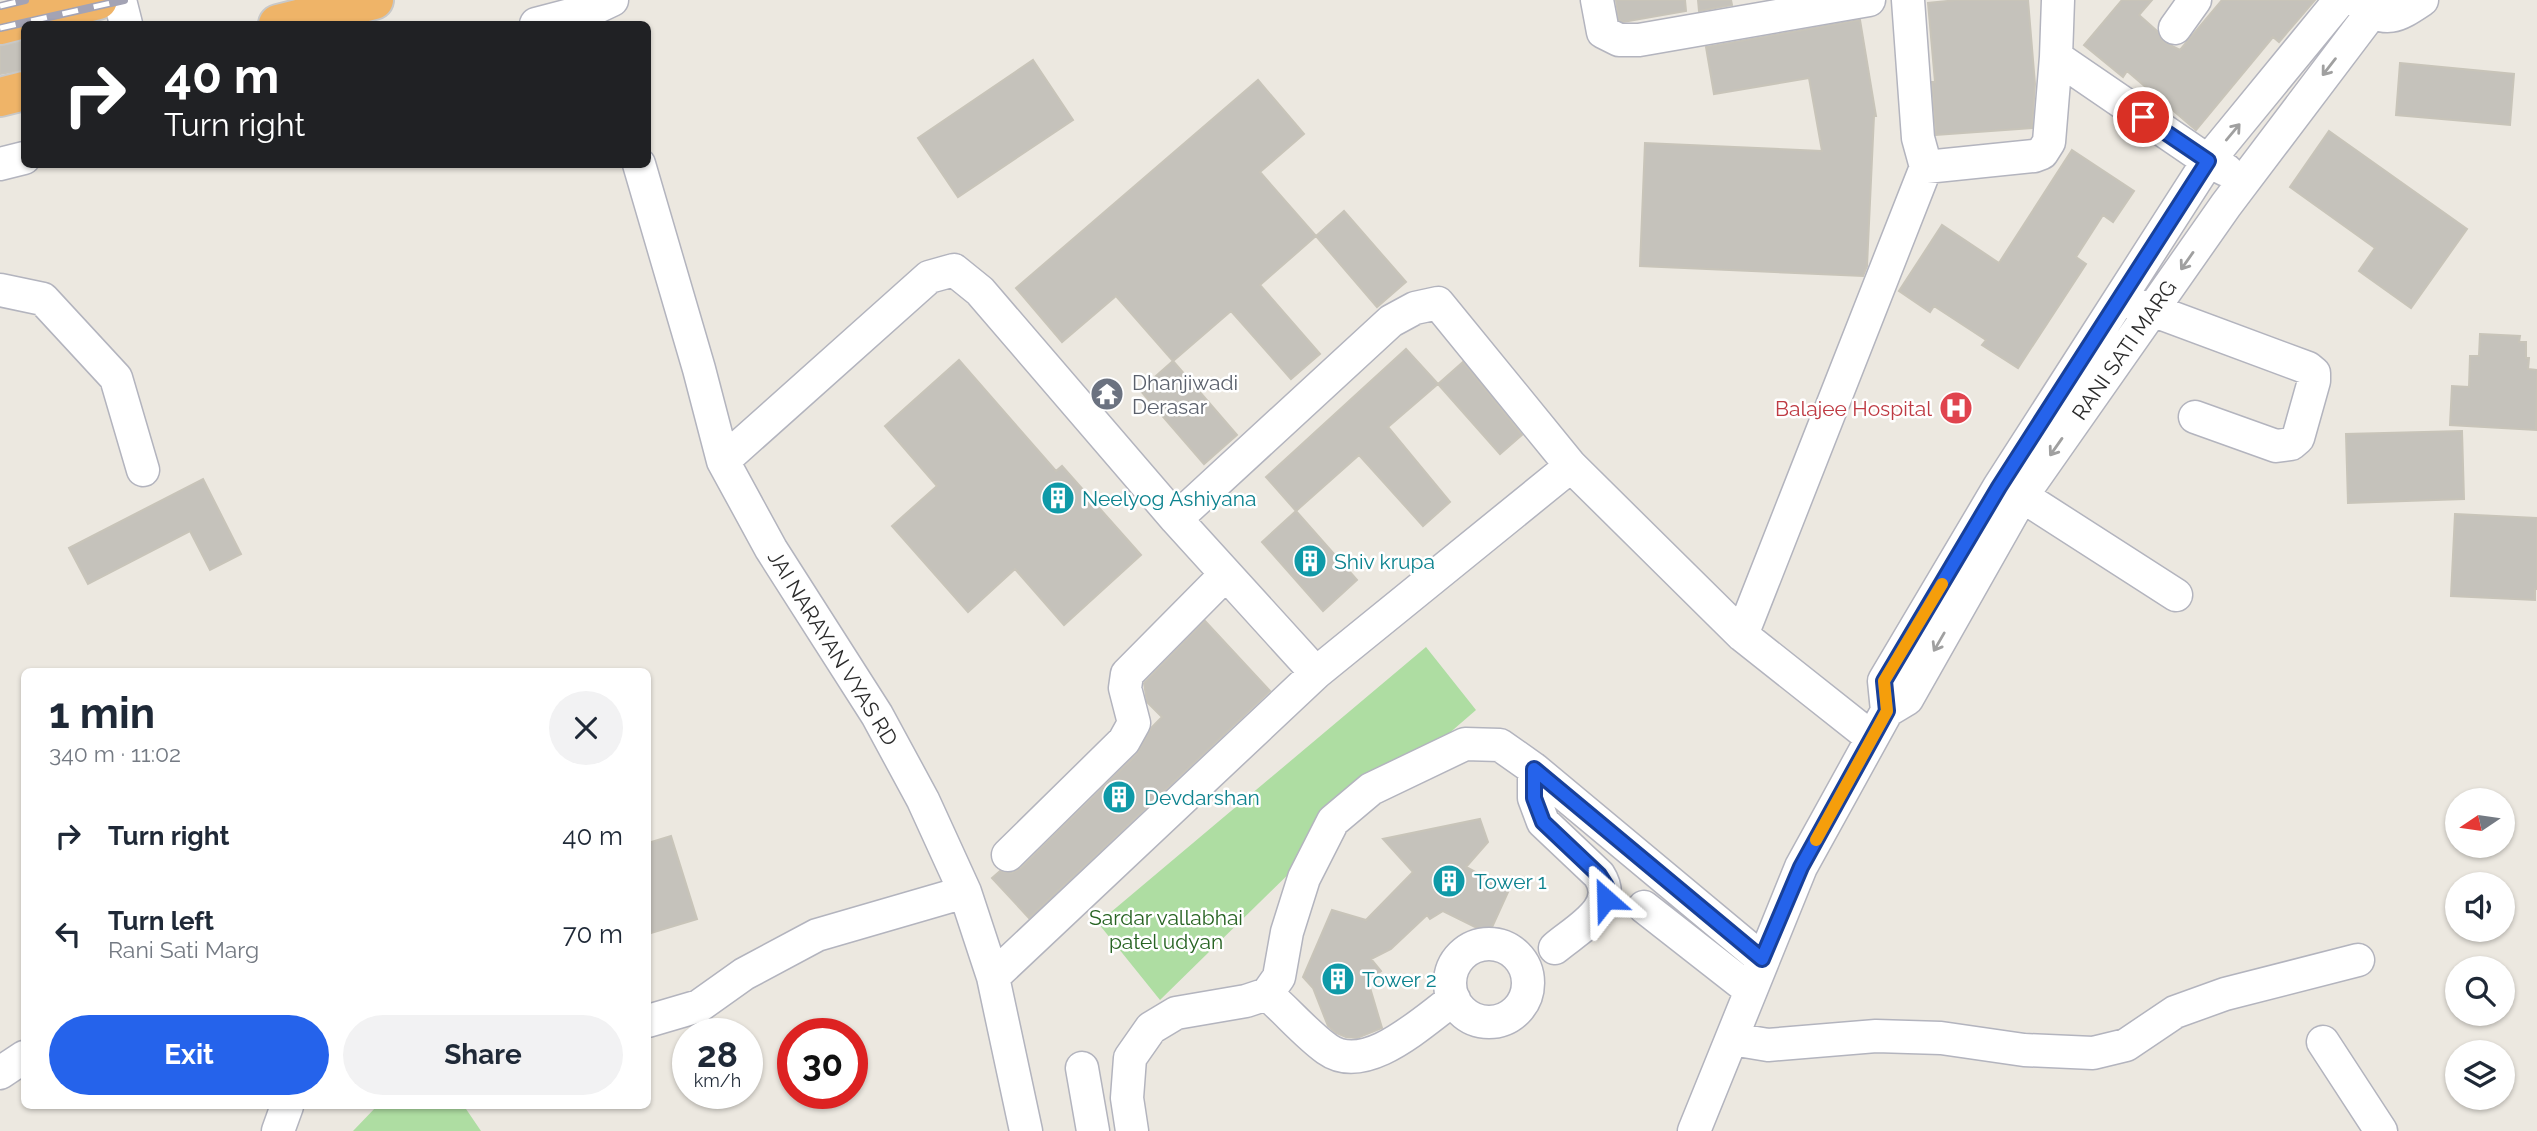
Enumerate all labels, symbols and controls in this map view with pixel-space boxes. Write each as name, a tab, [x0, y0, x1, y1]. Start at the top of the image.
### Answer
text: 40 m	[164, 47, 279, 104]
icon: right	[49, 49, 140, 140]
one-way arrow	[2322, 57, 2337, 76]
pin	[2113, 87, 2173, 147]
icon: arrive	[2124, 98, 2162, 136]
text: Turn right	[164, 106, 305, 143]
one-way arrow	[2225, 123, 2241, 141]
one-way arrow	[2180, 251, 2194, 270]
street label: RANI SATI MARG	[2067, 275, 2181, 425]
place label: Dhanjiwadi Derasar	[1132, 370, 1238, 419]
temple icon: Dhanjiwadi Derasar	[1088, 375, 1126, 413]
hospital icon: Balajee Hospital	[1937, 389, 1975, 427]
place label: Balajee Hospital	[1775, 396, 1932, 421]
one-way arrow	[2049, 437, 2063, 456]
building icon: Neelyog Ashiyana	[1039, 479, 1077, 517]
place label: Neelyog Ashiyana	[1082, 486, 1256, 511]
building icon: Shiv krupa	[1291, 542, 1329, 580]
street label: JAI NARAYAN VYAS RD	[763, 546, 903, 750]
place label: Shiv krupa	[1334, 549, 1435, 574]
one-way arrow	[1932, 631, 1946, 651]
text: 1 min	[49, 689, 155, 738]
button: close	[549, 691, 623, 765]
text: 340 m · 11:02	[49, 740, 181, 767]
building icon: Devdarshan	[1100, 778, 1138, 816]
place label: Devdarshan	[1144, 785, 1260, 810]
north arrow	[2445, 788, 2515, 858]
map controls	[2445, 788, 2515, 1110]
icon: right	[49, 817, 87, 855]
text: Turn right	[108, 821, 229, 851]
text: 40 m	[562, 821, 623, 851]
building icon: Tower 1	[1430, 862, 1468, 900]
position arrow	[1569, 862, 1643, 936]
place label: Tower 1	[1474, 869, 1547, 894]
button: sound	[2445, 872, 2515, 942]
park label: Sardar vallabhai patel udyan	[1089, 905, 1243, 954]
text: Turn left	[108, 906, 214, 936]
icon: left	[49, 915, 87, 953]
text: 70 m	[563, 919, 623, 949]
text: Rani Sati Marg	[108, 936, 259, 963]
button: search	[2445, 956, 2515, 1026]
building icon: Tower 2	[1319, 960, 1357, 998]
place label: Tower 2	[1362, 967, 1437, 992]
button: Exit	[49, 1015, 329, 1095]
button: Share	[343, 1015, 623, 1095]
speed limit sign: 30	[777, 1018, 868, 1109]
text: 28	[697, 1034, 738, 1075]
button: layers	[2445, 1040, 2515, 1110]
text: km/h	[694, 1070, 741, 1091]

